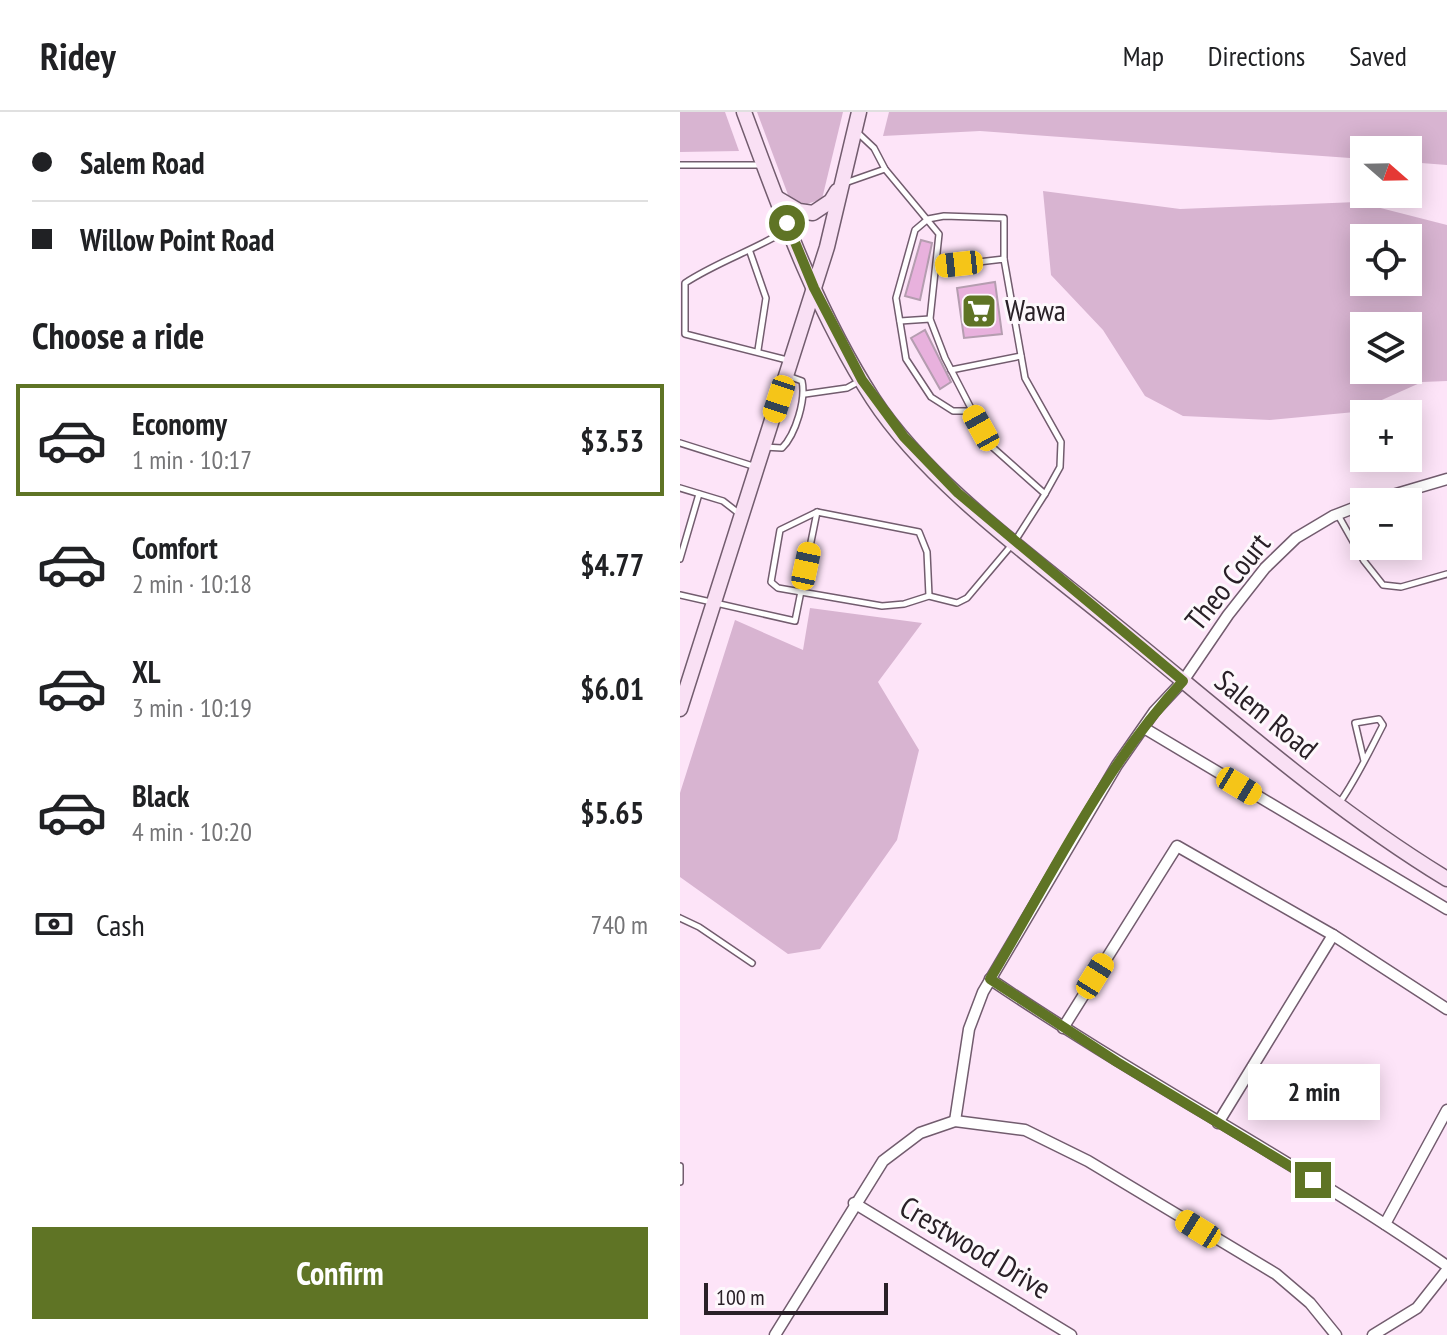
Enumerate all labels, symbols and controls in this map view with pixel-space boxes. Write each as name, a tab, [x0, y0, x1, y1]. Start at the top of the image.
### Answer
text: Ridey	[40, 31, 116, 80]
text: Map	[1123, 37, 1164, 74]
text: Directions	[1208, 37, 1305, 74]
text: Saved	[1349, 37, 1407, 74]
north arrow	[1350, 136, 1422, 208]
map controls	[1350, 136, 1422, 560]
text: Salem Road	[80, 143, 205, 182]
route start	[769, 205, 805, 241]
text: Willow Point Road	[80, 220, 274, 259]
button: locate	[1350, 224, 1422, 296]
car	[934, 250, 984, 278]
place label: Wawa	[1005, 290, 1066, 329]
supermarket icon: Wawa	[960, 292, 998, 330]
text: Choose a ride	[32, 312, 204, 359]
button: layers	[1350, 312, 1422, 384]
car	[760, 372, 798, 426]
button: +	[1350, 400, 1422, 472]
car	[959, 401, 1003, 455]
icon: car	[36, 404, 108, 476]
text: Economy	[132, 404, 227, 443]
text: $3.53	[580, 421, 644, 460]
text: 1 min · 10:17	[132, 443, 252, 476]
button: −	[1350, 488, 1422, 560]
street label: Theo Court	[1176, 524, 1278, 638]
icon: car	[36, 528, 108, 600]
text: Comfort	[132, 528, 218, 567]
car	[789, 540, 823, 592]
text: $4.77	[580, 545, 644, 584]
text: 2 min · 10:18	[132, 567, 252, 600]
icon: car	[36, 652, 108, 724]
text: XL	[132, 652, 161, 691]
street label: Salem Road	[1208, 661, 1326, 767]
text: $6.01	[580, 669, 644, 708]
text: 3 min · 10:19	[132, 691, 252, 724]
car	[1212, 763, 1266, 809]
icon: car	[36, 776, 108, 848]
text: Black	[132, 776, 189, 815]
text: $5.65	[580, 793, 644, 832]
text: 4 min · 10:20	[132, 815, 252, 848]
icon: cash	[32, 902, 76, 946]
text: Cash	[96, 905, 145, 944]
text: 740 m	[590, 908, 648, 941]
car	[1072, 949, 1118, 1003]
callout: 2 min	[1247, 1064, 1379, 1120]
text: 2 min	[1288, 1075, 1340, 1108]
route end	[1295, 1162, 1331, 1198]
street label: Crestwood Drive	[893, 1186, 1058, 1307]
car	[1171, 1206, 1225, 1252]
button: Confirm	[32, 1227, 648, 1319]
scale bar	[704, 1279, 888, 1315]
text: 100 m	[716, 1283, 765, 1311]

